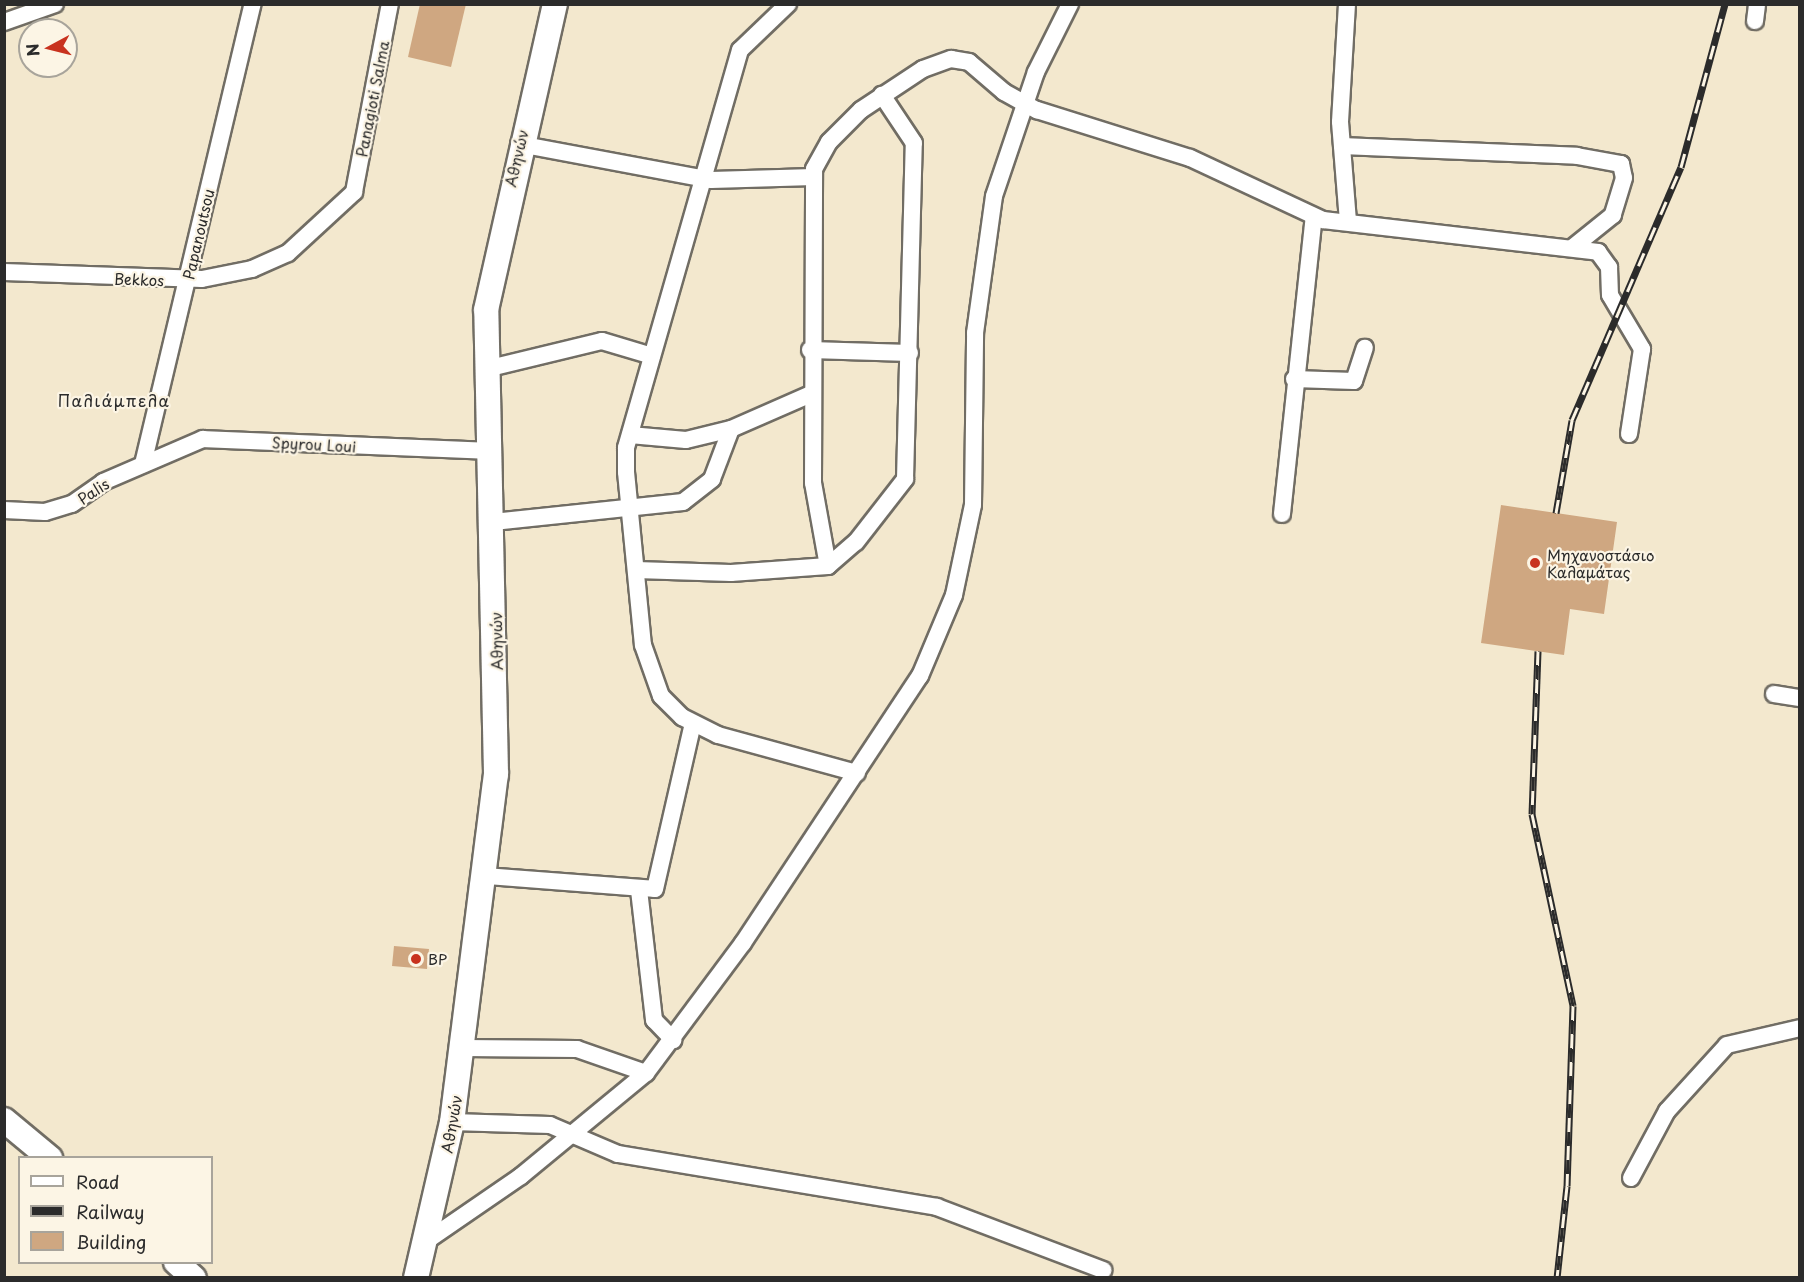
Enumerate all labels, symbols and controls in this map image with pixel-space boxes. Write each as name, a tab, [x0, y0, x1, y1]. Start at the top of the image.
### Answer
north arrow	[18, 18, 78, 78]
street label: Panagioti Salma	[352, 39, 392, 159]
text: N	[19, 42, 45, 58]
street label: Αθηνών	[501, 127, 531, 189]
street label: Papanoutsou	[179, 187, 217, 281]
street label: Bekkos	[114, 269, 164, 289]
district label: Παλιάμπελα	[57, 390, 171, 410]
street label: Spyrou Loui	[271, 433, 357, 455]
street label: Palis	[74, 474, 112, 508]
place label: Μηχανοστάσιο Καλαμάτας	[1547, 545, 1654, 580]
marker: Μηχανοστάσιο Καλαμάτας	[1528, 556, 1542, 570]
street label: Αθηνών	[486, 612, 506, 670]
place label: BP	[428, 950, 447, 968]
marker: BP	[409, 952, 423, 966]
street label: Αθηνών	[437, 1094, 465, 1154]
legend	[18, 1156, 213, 1264]
text: Road	[76, 1168, 120, 1195]
text: Railway	[76, 1198, 144, 1225]
text: Building	[76, 1228, 146, 1255]

